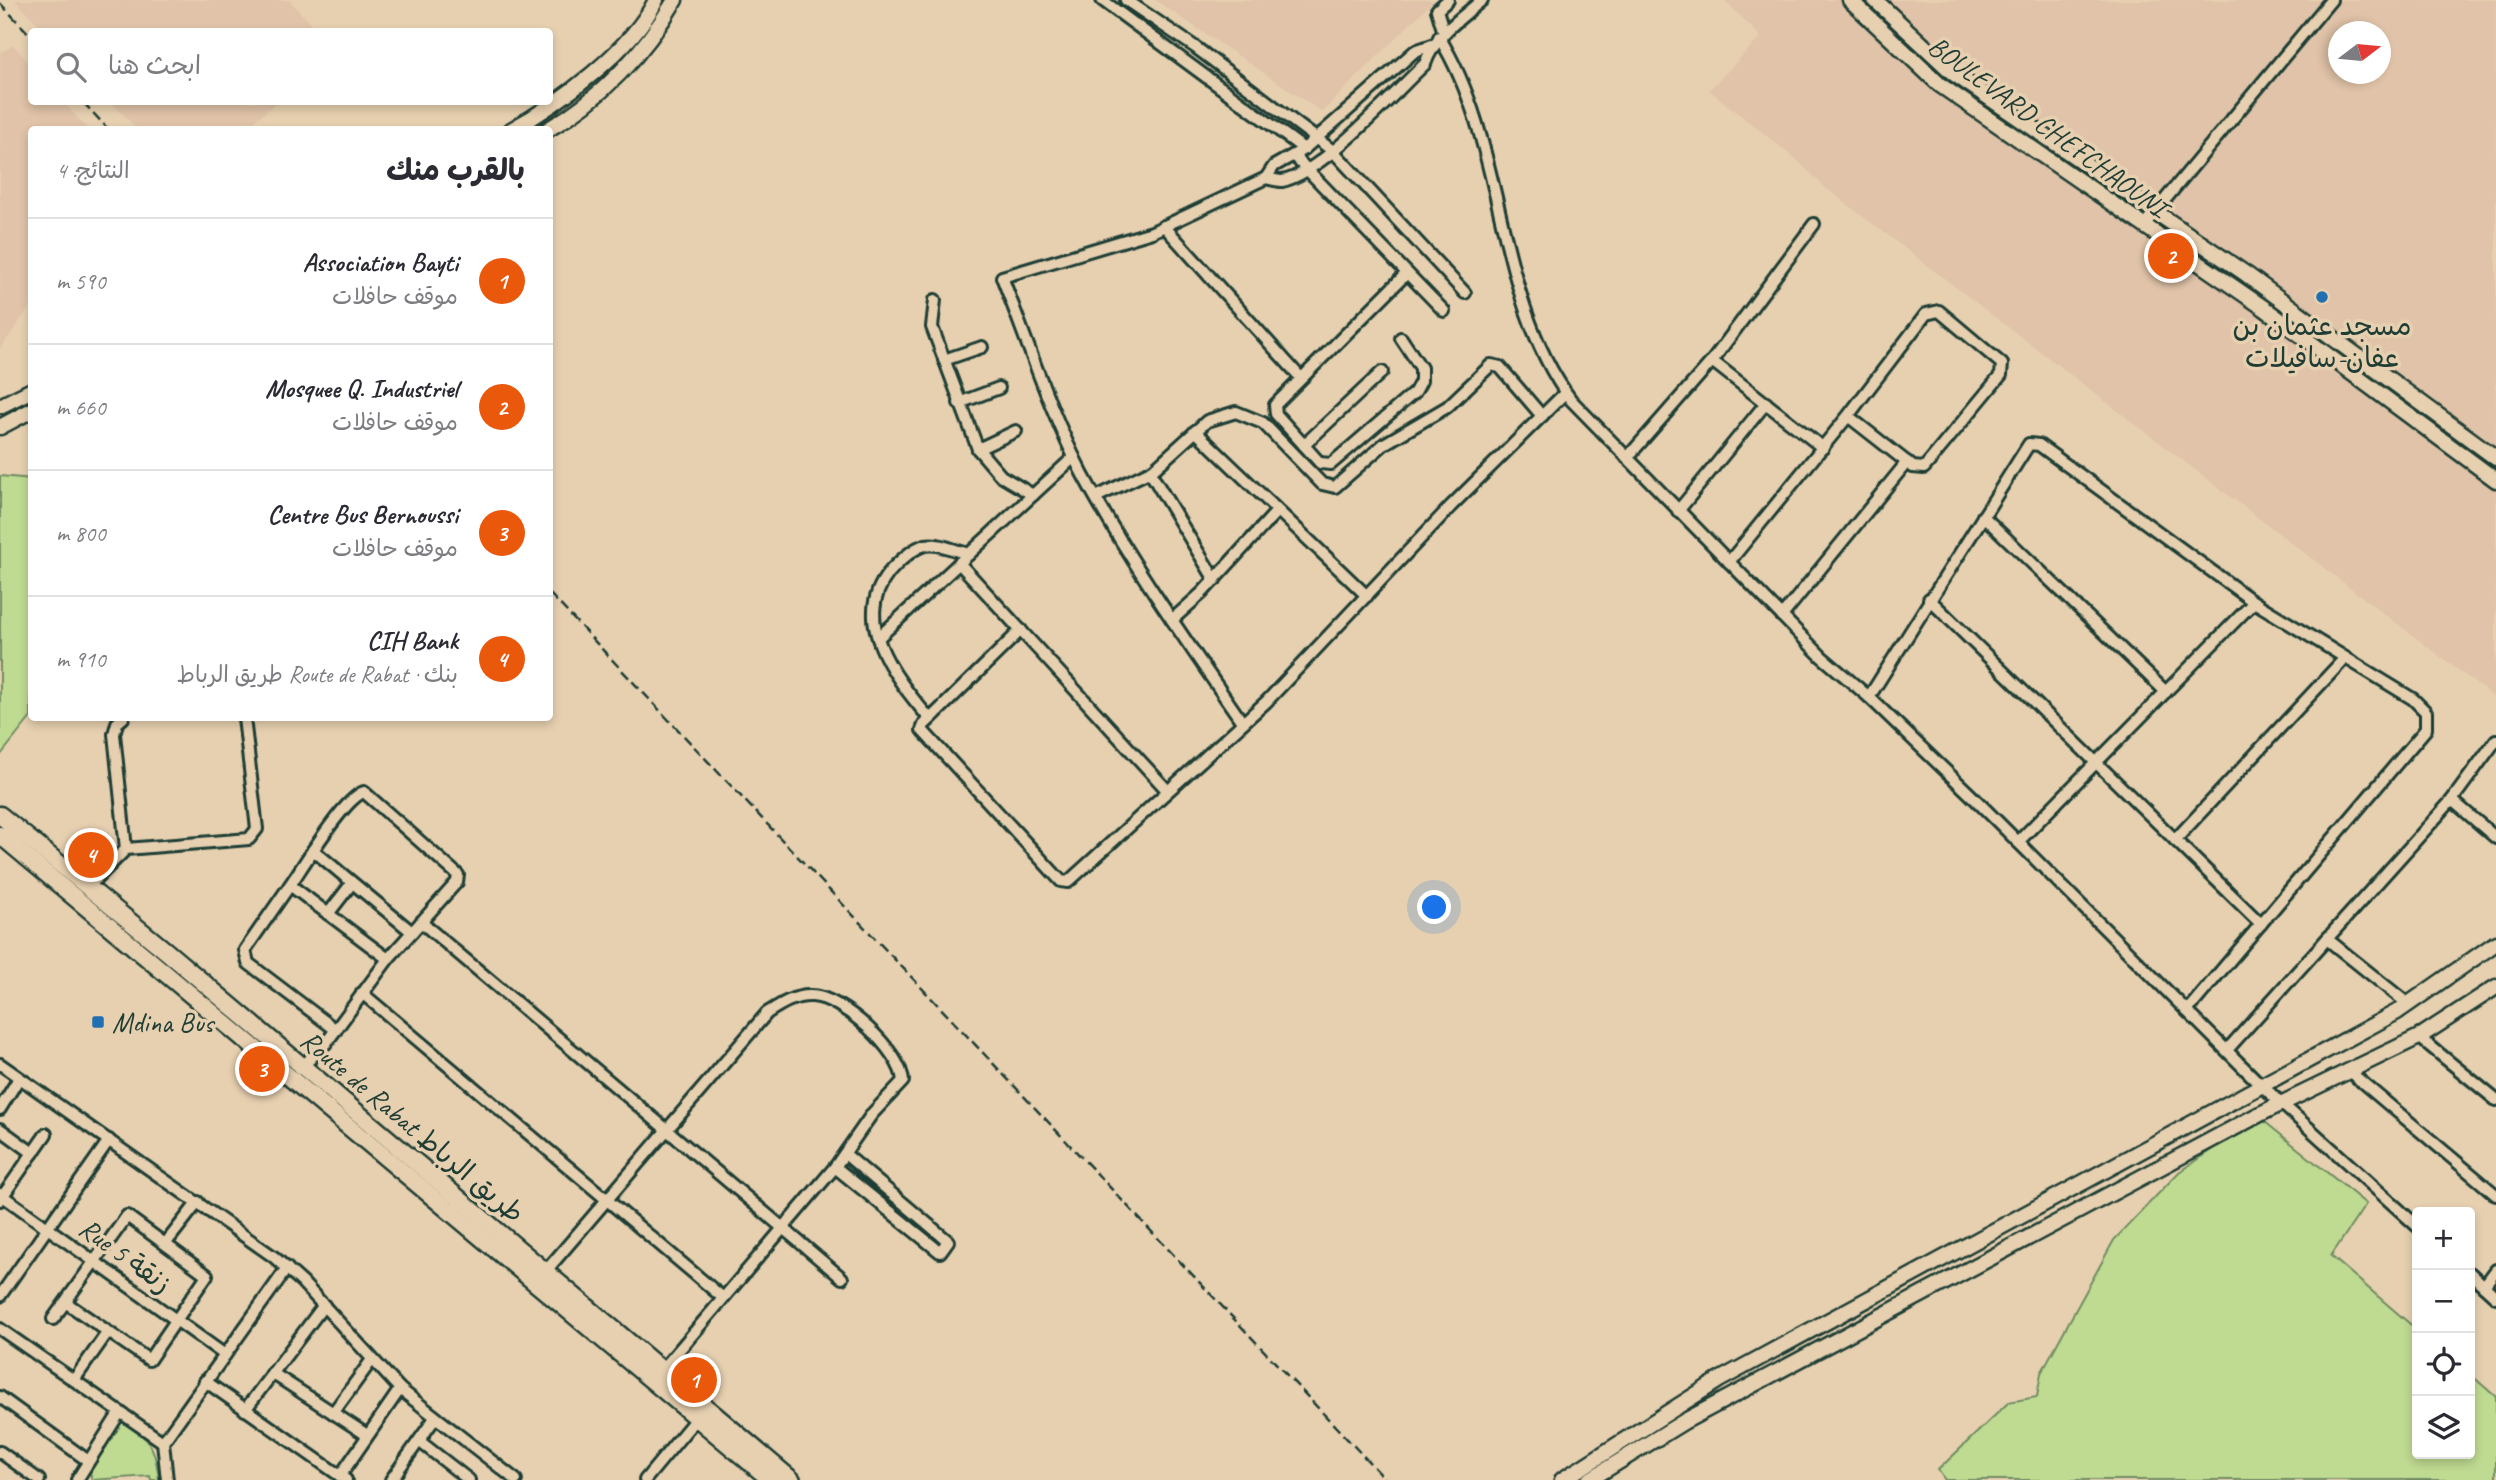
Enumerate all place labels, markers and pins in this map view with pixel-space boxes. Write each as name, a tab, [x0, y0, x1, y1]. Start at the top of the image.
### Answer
pin: 2	[2148, 230, 2194, 282]
marker: مسجد عثمان بن عفان-سافيلات	[2314, 289, 2330, 305]
place label: مسجد عثمان بن عفان-سافيلات	[2233, 308, 2411, 375]
pin: 4	[68, 829, 114, 881]
place label: Mdina Bus	[112, 1005, 216, 1040]
marker: Mdina Bus	[90, 1014, 106, 1030]
pin: 3	[239, 1043, 285, 1095]
pin: 1	[671, 1354, 717, 1406]

